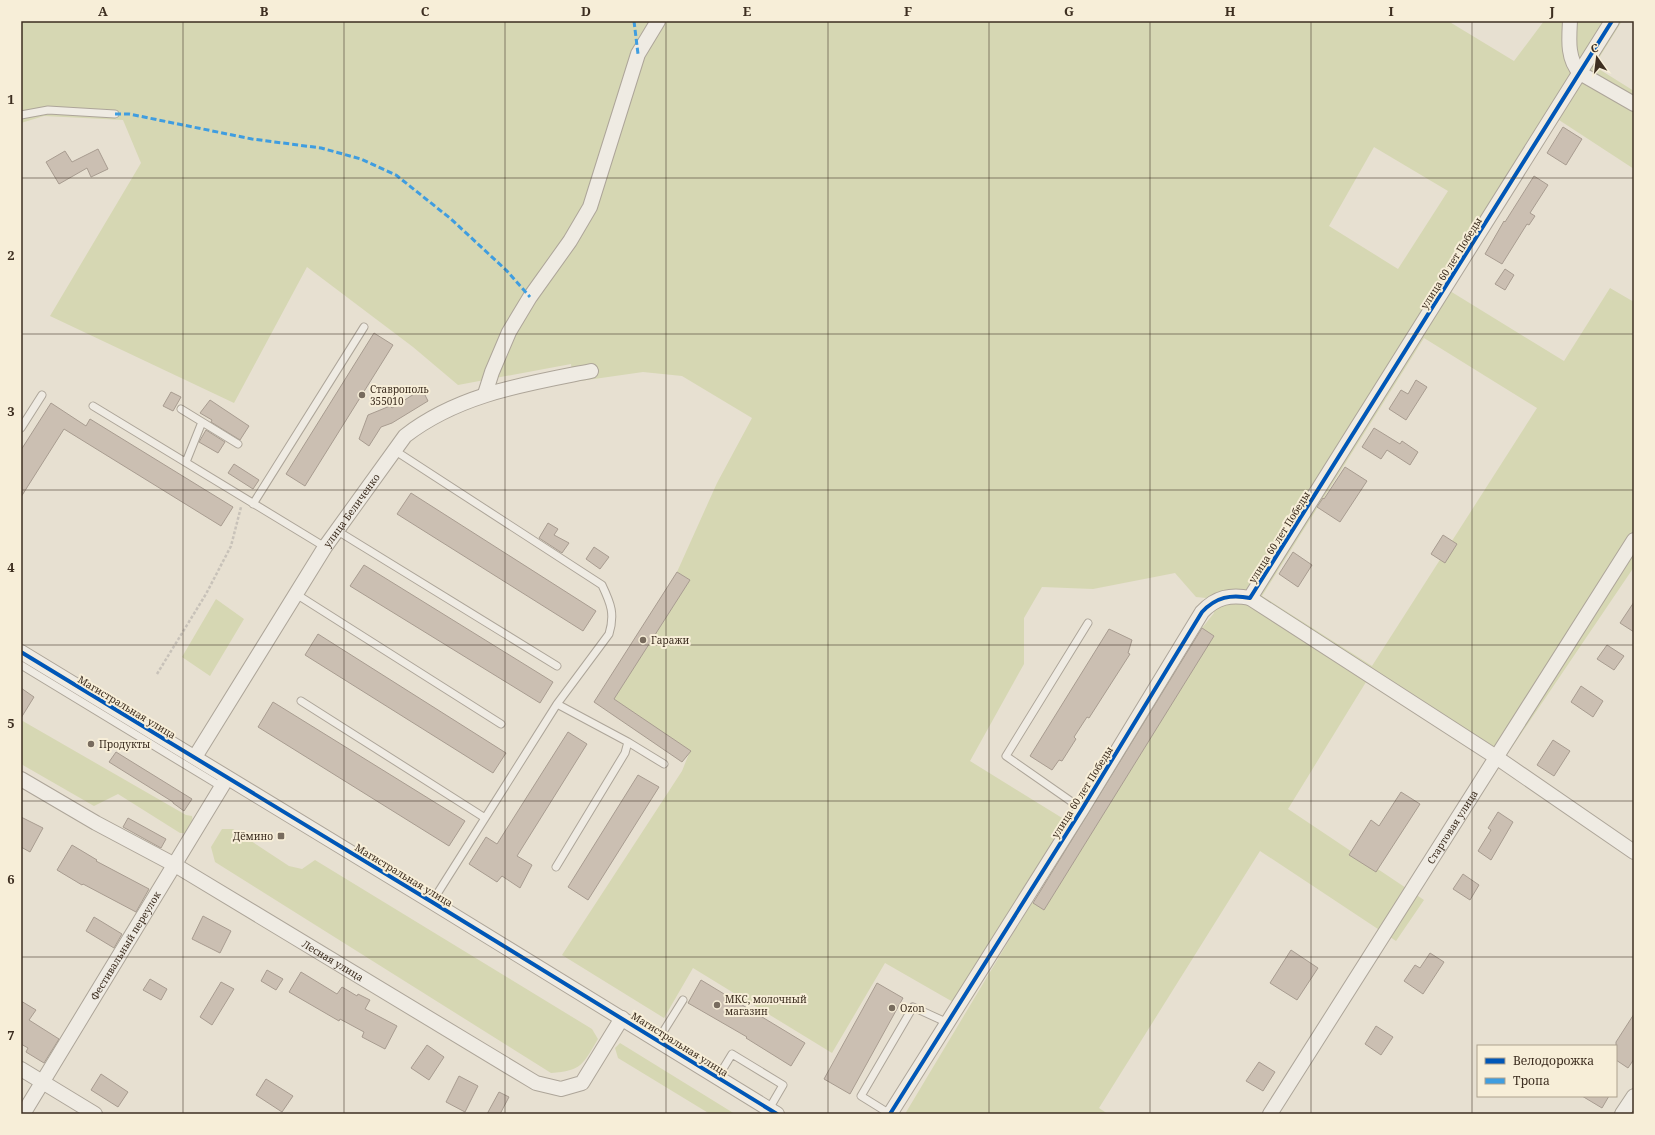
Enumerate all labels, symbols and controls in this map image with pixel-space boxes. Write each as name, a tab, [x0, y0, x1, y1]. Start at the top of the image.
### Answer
text: A	[98, 2, 108, 20]
text: B	[260, 2, 269, 20]
text: C	[421, 2, 430, 20]
text: D	[581, 2, 591, 20]
text: E	[743, 2, 752, 20]
text: F	[904, 2, 912, 20]
text: G	[1064, 2, 1074, 20]
text: H	[1225, 2, 1236, 20]
text: I	[1388, 2, 1394, 20]
text: J	[1548, 2, 1555, 20]
north arrow	[1577, 38, 1617, 78]
text: С	[1589, 40, 1600, 56]
text: 1	[7, 90, 15, 108]
street label: улица 60 лет Победы	[1417, 214, 1485, 312]
text: 2	[7, 246, 15, 264]
place label: Ставрополь 355010	[370, 382, 429, 408]
marker: Ставрополь 355010	[357, 390, 367, 400]
text: 3	[7, 402, 15, 420]
street label: улица Беличенко	[320, 470, 383, 550]
street label: улица 60 лет Победы	[1245, 488, 1313, 586]
text: 4	[7, 558, 15, 576]
place label: Гаражи	[651, 633, 689, 647]
marker: Гаражи	[638, 635, 648, 645]
street label: Магистральная улица	[75, 672, 179, 742]
text: 5	[7, 714, 15, 732]
place label: Продукты	[99, 737, 150, 751]
marker: Продукты	[86, 739, 96, 749]
street label: улица 60 лет Победы	[1048, 743, 1116, 841]
street label: Стартовая улица	[1423, 787, 1481, 867]
place label: Дёмино	[233, 829, 273, 843]
marker: Дёмино	[276, 831, 286, 841]
street label: Магистральная улица	[352, 840, 456, 910]
text: 6	[7, 870, 15, 888]
street label: Фестивальный переулок	[87, 888, 164, 1003]
street label: Лесная улица	[300, 937, 367, 984]
place label: МКС, молочный магазин	[725, 992, 807, 1018]
marker: МКС, молочный магазин	[712, 1000, 722, 1010]
place label: Ozon	[900, 1001, 925, 1015]
marker: Ozon	[887, 1003, 897, 1013]
street label: Магистральная улица	[629, 1008, 731, 1080]
text: 7	[7, 1026, 15, 1044]
legend	[1477, 1045, 1617, 1097]
text: Велодорожка	[1513, 1052, 1594, 1069]
text: Тропа	[1513, 1072, 1550, 1089]

